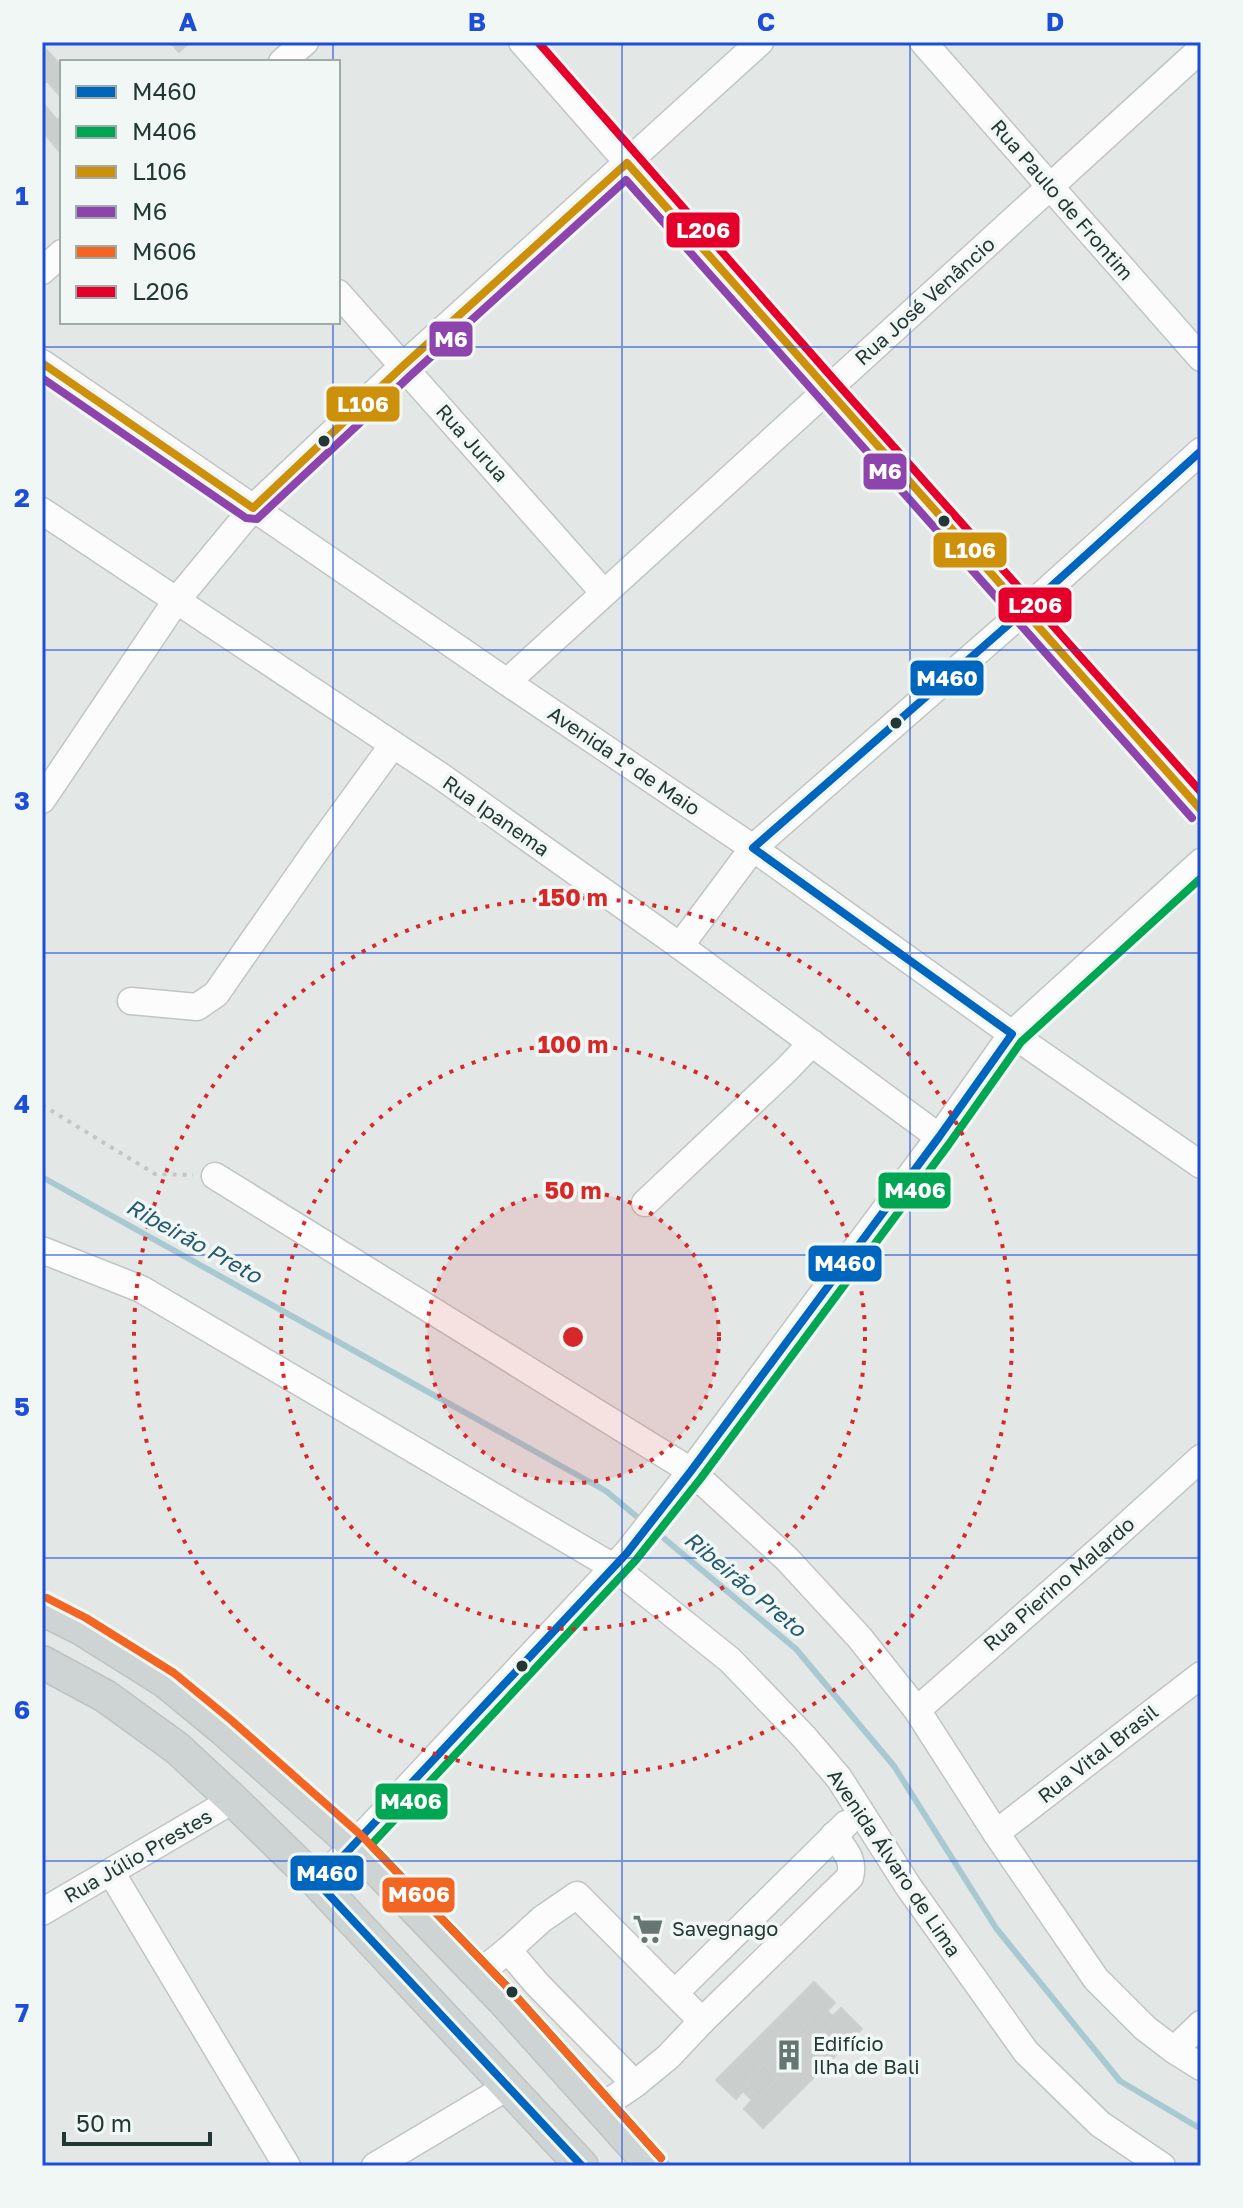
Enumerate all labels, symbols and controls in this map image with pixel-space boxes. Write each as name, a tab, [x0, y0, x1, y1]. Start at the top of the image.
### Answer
text: A	[179, 6, 198, 37]
text: B	[468, 6, 486, 37]
text: C	[757, 6, 775, 37]
text: D	[1046, 6, 1064, 37]
legend	[60, 60, 340, 324]
text: M460	[132, 76, 197, 105]
street label: Rua Paulo de Frontim	[987, 114, 1139, 284]
text: M406	[132, 116, 197, 145]
text: L106	[132, 156, 187, 185]
text: 1	[15, 180, 29, 211]
text: M6	[132, 196, 167, 225]
line badge: L206	[665, 211, 741, 249]
text: L206	[676, 216, 730, 243]
street label: Rua José Venâncio	[849, 231, 999, 369]
text: M606	[132, 236, 197, 265]
text: L206	[132, 276, 189, 305]
line badge: M6	[428, 320, 474, 358]
text: M6	[434, 325, 468, 352]
line badge: L106	[325, 385, 401, 423]
text: L106	[337, 390, 389, 417]
street label: Rua Jurua	[432, 399, 514, 486]
unlabelled marker	[316, 433, 332, 449]
line badge: M6	[862, 452, 908, 491]
text: M6	[868, 457, 902, 484]
text: 2	[14, 482, 30, 513]
unlabelled marker	[936, 513, 952, 529]
line badge: L106	[932, 531, 1008, 569]
text: L106	[944, 536, 996, 563]
line badge: L206	[997, 586, 1073, 624]
text: L206	[1008, 591, 1062, 618]
line badge: M460	[909, 659, 985, 697]
text: M460	[916, 664, 978, 691]
street label: Avenida 1º de Maio	[544, 700, 705, 820]
unlabelled marker	[888, 715, 904, 731]
street label: Rua Ipanema	[439, 770, 554, 861]
text: 3	[14, 785, 30, 816]
text: 150 m	[538, 882, 608, 911]
text: 100 m	[538, 1029, 608, 1058]
text: 4	[14, 1088, 30, 1119]
line badge: M406	[877, 1171, 952, 1210]
text: 50 m	[544, 1175, 602, 1204]
text: M406	[884, 1176, 946, 1203]
water label: Ribeirão Preto	[122, 1192, 268, 1290]
line badge: M460	[807, 1244, 883, 1283]
text: M460	[814, 1249, 876, 1276]
centre of rings	[559, 1323, 587, 1351]
text: 5	[14, 1391, 30, 1422]
street label: Rua Pierino Malardo	[978, 1511, 1139, 1655]
water label: Ribeirão Preto	[679, 1525, 813, 1643]
unlabelled marker	[514, 1658, 530, 1674]
text: 6	[14, 1694, 30, 1725]
street label: Rua Vital Brasil	[1033, 1699, 1162, 1808]
street label: Avenida Álvaro de Lima	[823, 1764, 967, 1961]
line badge: M406	[374, 1782, 449, 1821]
text: M406	[380, 1787, 442, 1814]
street label: Rua Júlio Prestes	[59, 1803, 216, 1907]
line badge: M460	[289, 1854, 365, 1892]
text: M460	[296, 1859, 358, 1886]
line badge: M606	[381, 1876, 456, 1914]
text: M606	[388, 1880, 450, 1907]
supermarket icon: Savegnago	[631, 1912, 665, 1946]
place label: Savegnago	[672, 1916, 778, 1940]
unlabelled marker	[504, 1984, 520, 2000]
text: 7	[15, 1997, 29, 2028]
place label: Edifício Ilha de Bali	[813, 2031, 920, 2078]
building icon: Edifício Ilha de Bali	[772, 2038, 806, 2072]
scale bar	[64, 2096, 210, 2146]
text: 50 m	[76, 2108, 132, 2137]

